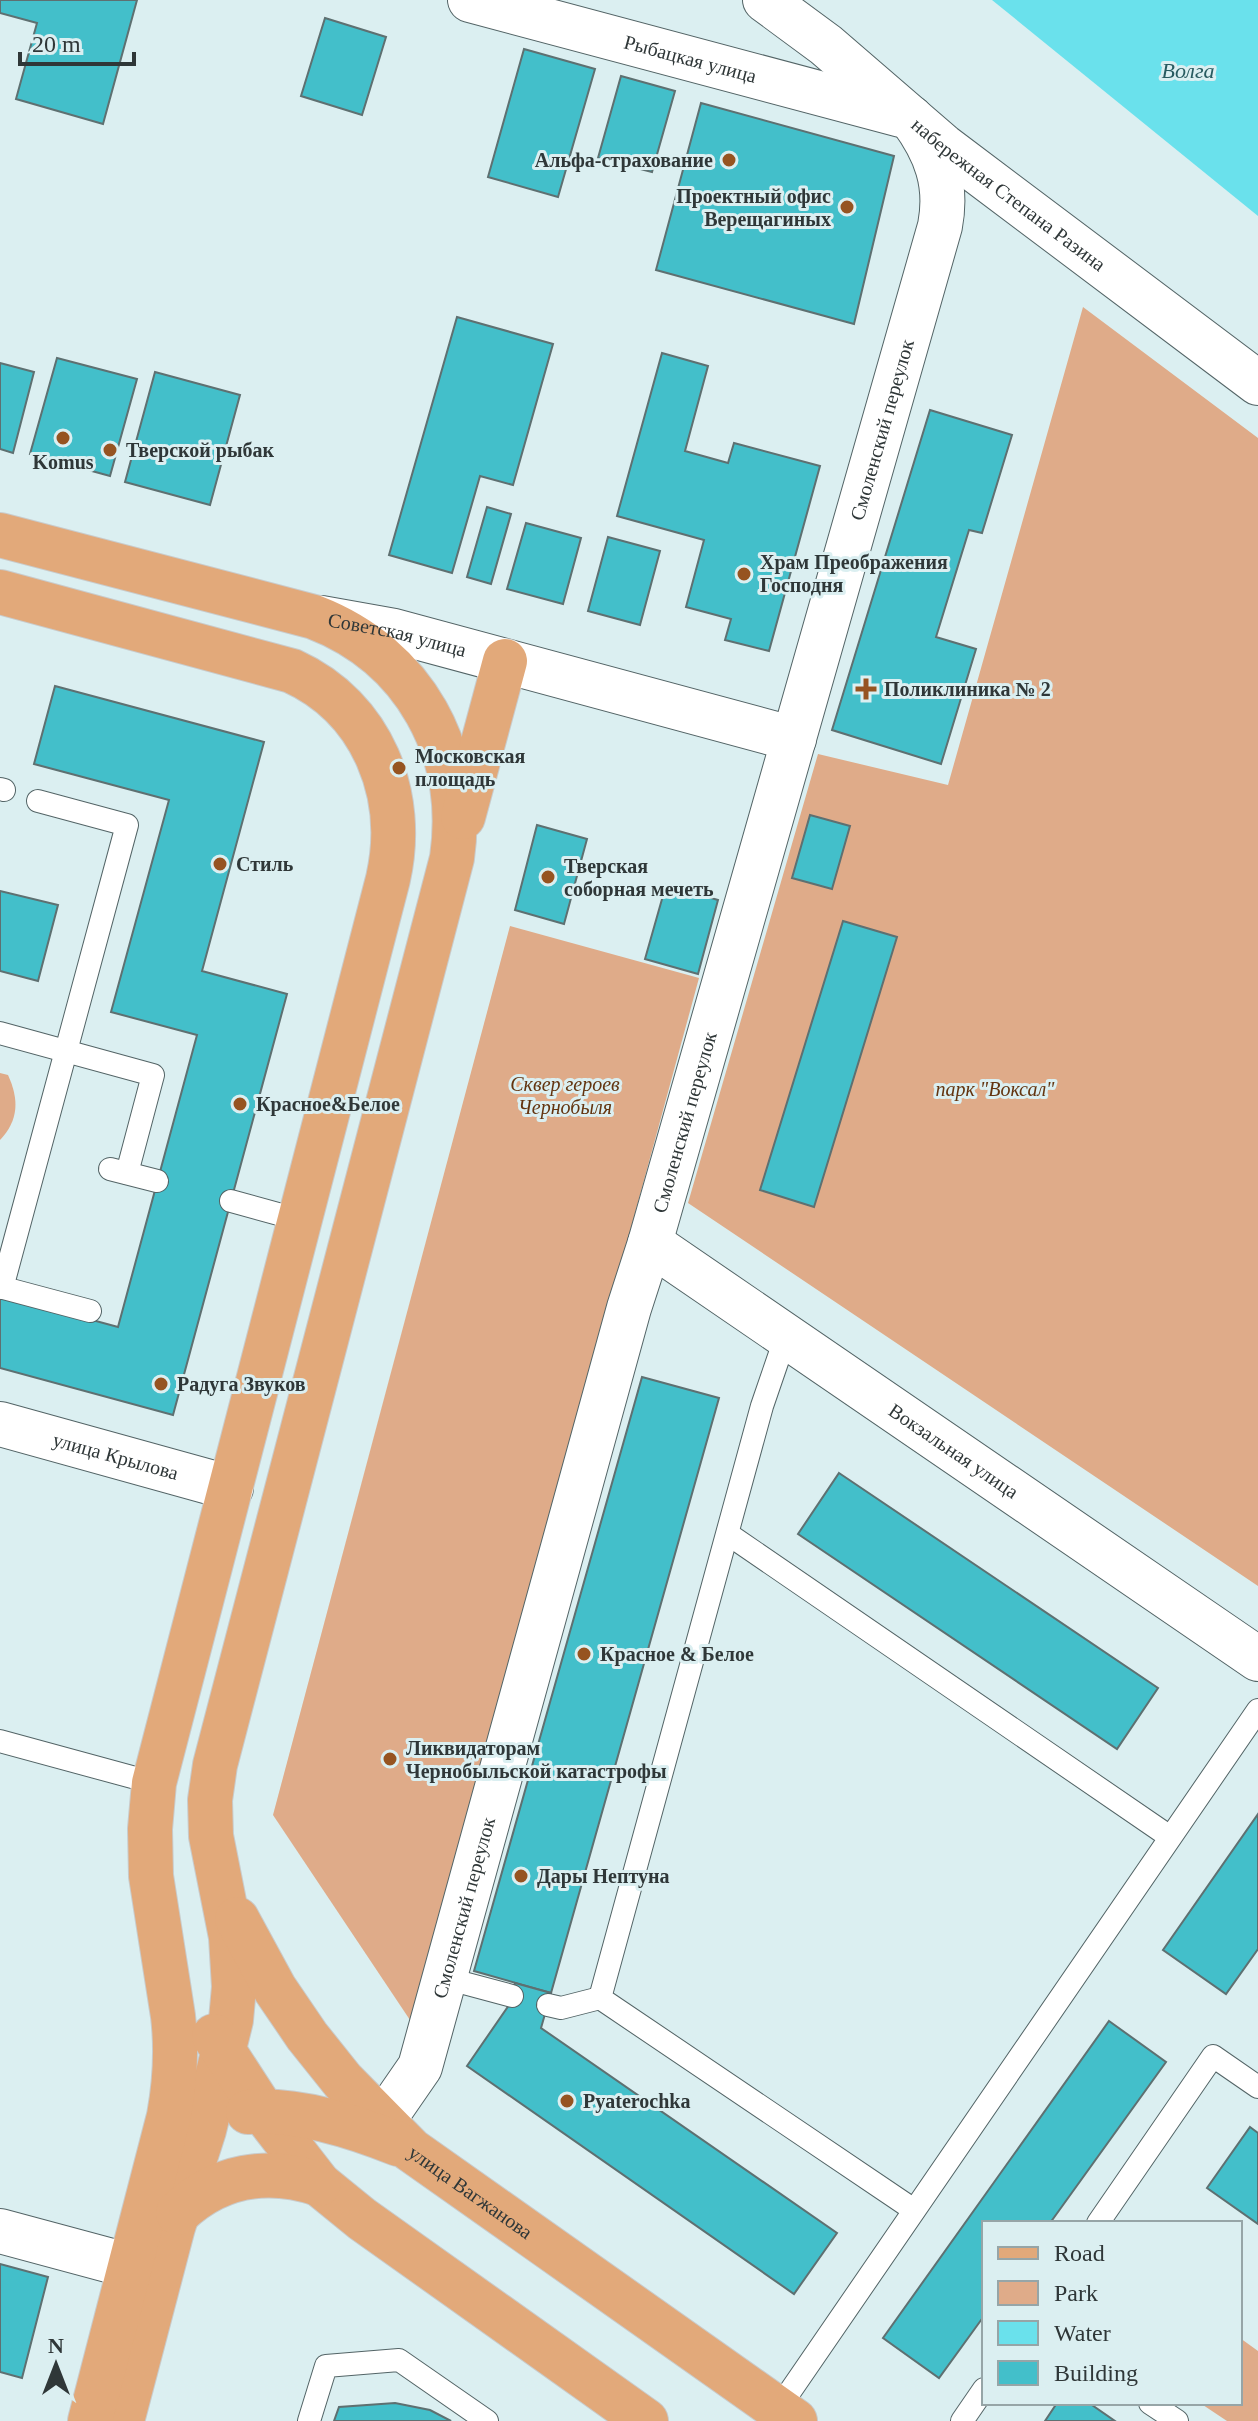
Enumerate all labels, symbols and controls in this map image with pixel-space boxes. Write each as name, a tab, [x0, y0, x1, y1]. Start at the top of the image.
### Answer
scale bar	[20, 16, 134, 66]
text: 20 m	[32, 31, 81, 57]
street label: Рыбацкая улица	[622, 31, 759, 87]
water label: Волга	[1161, 58, 1215, 83]
street label: набережная Степана Разина	[908, 113, 1110, 275]
place label: Альфа-страхование	[535, 149, 713, 172]
marker: Альфа-страхование	[720, 151, 738, 169]
place label: Проектный офис Верещагиных	[676, 185, 831, 231]
marker: Проектный офис Верещагиных	[838, 198, 856, 216]
street label: Смоленский переулок	[846, 337, 918, 523]
marker: Komus	[54, 429, 72, 447]
place label: Тверской рыбак	[126, 439, 275, 462]
marker: Тверской рыбак	[101, 441, 119, 459]
place label: Komus	[32, 451, 94, 473]
place label: Храм Преображения Господня	[760, 551, 948, 596]
marker: Храм Преображения Господня	[735, 565, 753, 583]
street label: Советская улица	[326, 608, 469, 661]
marker: Поликлиника № 2	[855, 678, 877, 700]
place label: Поликлиника № 2	[884, 678, 1051, 700]
place label: Московская площадь	[415, 745, 525, 790]
marker: Московская площадь	[390, 759, 408, 777]
place label: Стиль	[236, 853, 294, 875]
marker: Стиль	[211, 855, 229, 873]
place label: Тверская соборная мечеть	[564, 855, 714, 901]
marker: Тверская соборная мечеть	[539, 868, 557, 886]
street label: Смоленский переулок	[648, 1029, 721, 1215]
park label: Сквер героев Чернобыля	[510, 1073, 620, 1119]
park label: парк "Воксал"	[935, 1078, 1055, 1101]
place label: Красное&Белое	[256, 1093, 400, 1116]
marker: Красное&Белое	[231, 1095, 249, 1113]
place label: Радуга Звуков	[177, 1373, 306, 1396]
marker: Радуга Звуков	[152, 1375, 170, 1393]
street label: Вокзальная улица	[885, 1399, 1023, 1503]
street label: улица Крылова	[50, 1428, 181, 1484]
place label: Красное & Белое	[600, 1643, 754, 1666]
marker: Красное & Белое	[575, 1645, 593, 1663]
place label: Ликвидаторам Чернобыльской катастрофы	[406, 1737, 667, 1783]
marker: Ликвидаторам Чернобыльской катастрофы	[381, 1750, 399, 1768]
street label: Смоленский переулок	[428, 1814, 499, 2001]
place label: Дары Нептуна	[537, 1865, 670, 1888]
marker: Дары Нептуна	[512, 1867, 530, 1885]
place label: Pyaterochka	[583, 2090, 690, 2113]
marker: Pyaterochka	[558, 2092, 576, 2110]
street label: улица Вагжанова	[404, 2141, 537, 2243]
legend	[982, 2221, 1242, 2405]
text: Road	[1054, 2240, 1105, 2266]
text: Park	[1054, 2280, 1098, 2306]
text: Water	[1054, 2320, 1111, 2346]
north arrow	[16, 2325, 96, 2405]
text: N	[48, 2333, 64, 2358]
text: Building	[1054, 2360, 1138, 2386]

